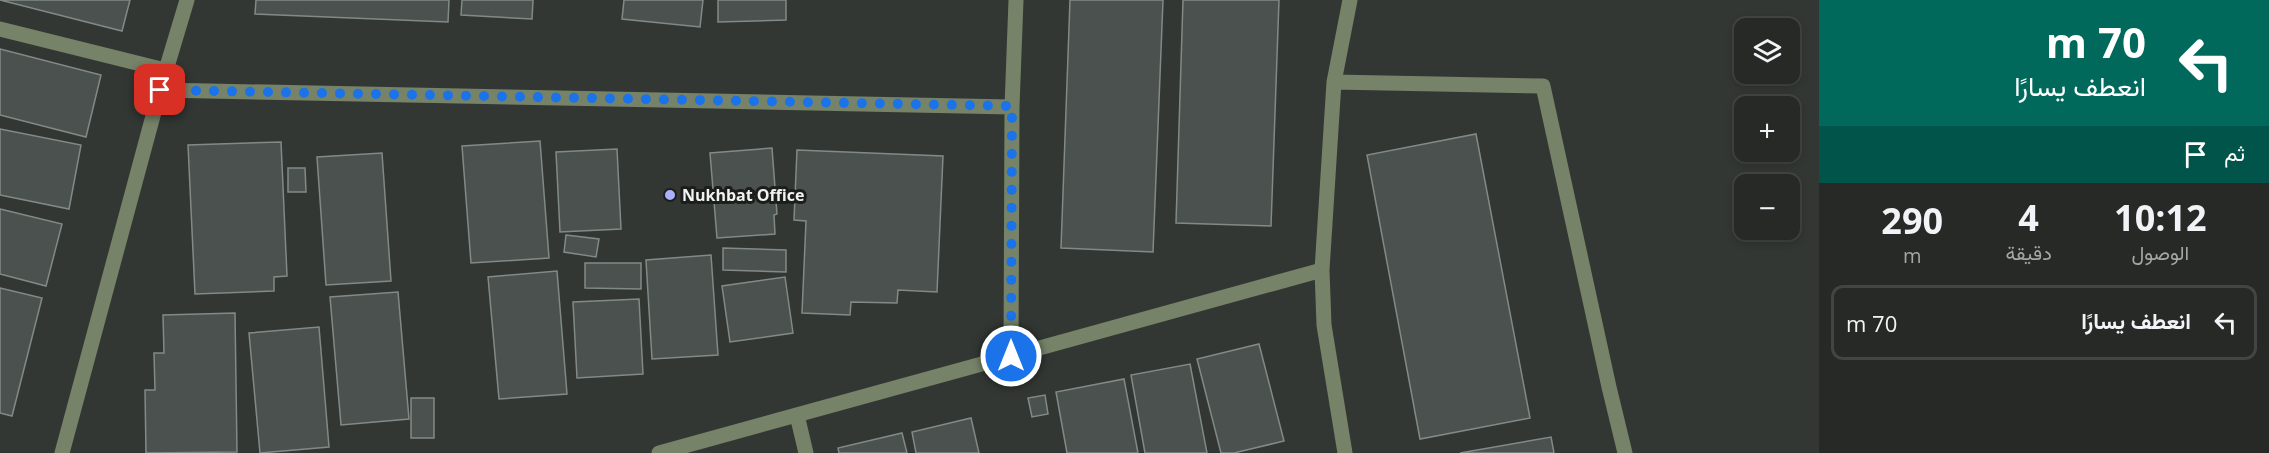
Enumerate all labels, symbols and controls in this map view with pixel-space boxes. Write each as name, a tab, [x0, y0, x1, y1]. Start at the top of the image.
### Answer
text: 70 m	[2046, 13, 2146, 70]
map controls	[1734, 18, 1800, 240]
button: layers	[1734, 18, 1800, 84]
icon: left	[2167, 24, 2245, 102]
pin	[134, 64, 185, 115]
text: انعطف يسارًا	[2014, 67, 2146, 104]
icon: arrive	[143, 73, 176, 106]
button: +	[1734, 96, 1800, 162]
text: ثم	[2224, 137, 2245, 167]
icon: arrive	[2179, 138, 2212, 171]
button: −	[1734, 174, 1800, 240]
place label: Nukhbat Office	[682, 184, 805, 206]
marker: Nukhbat Office	[663, 188, 677, 202]
text: 4	[2018, 193, 2039, 242]
text: 10:12	[2114, 193, 2207, 242]
text: 290	[1881, 196, 1943, 245]
text: دقيقة	[2005, 239, 2052, 266]
text: الوصول	[2132, 239, 2189, 266]
text: m	[1903, 242, 1921, 269]
text: انعطف يسارًا	[2081, 305, 2191, 335]
icon: left	[2209, 306, 2242, 339]
text: 70 m	[1846, 308, 1897, 338]
position arrow	[979, 324, 1043, 388]

